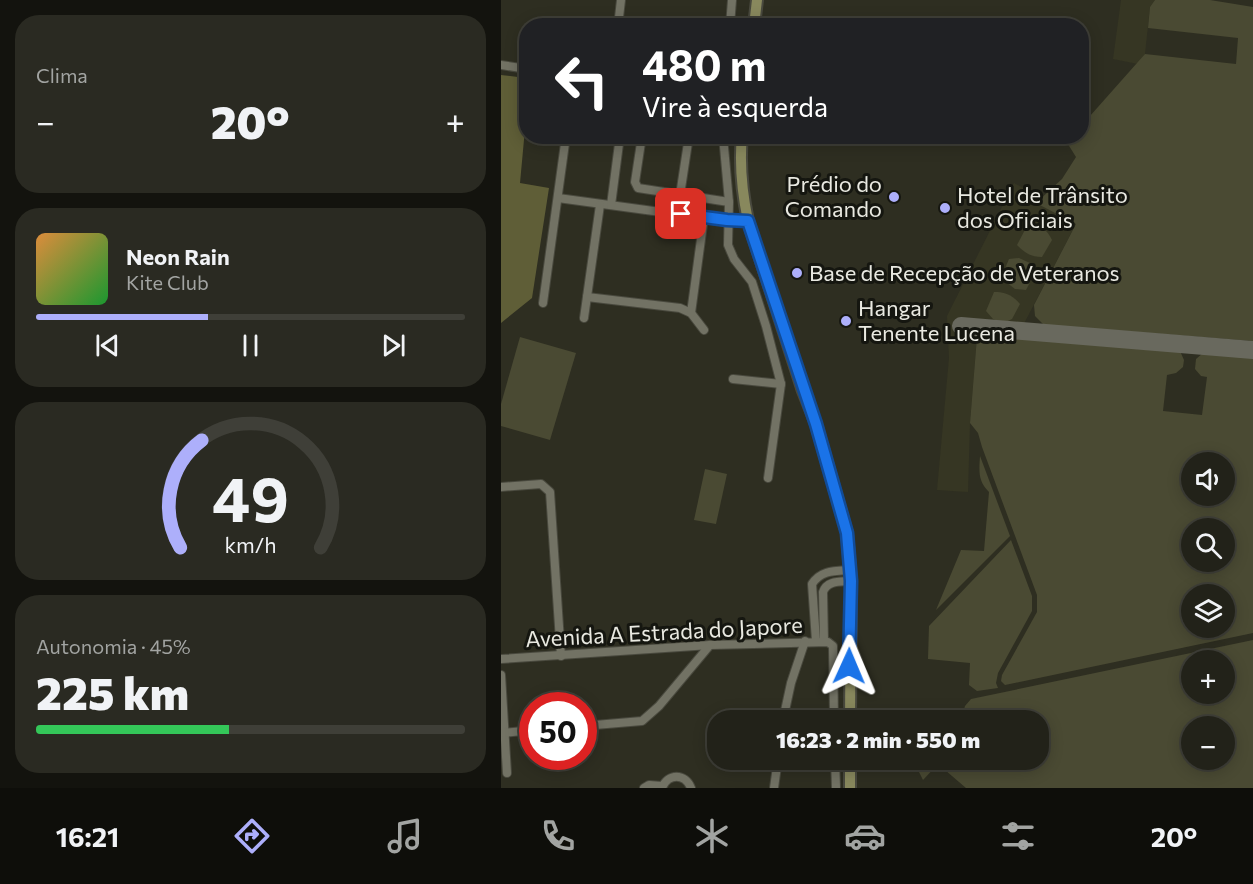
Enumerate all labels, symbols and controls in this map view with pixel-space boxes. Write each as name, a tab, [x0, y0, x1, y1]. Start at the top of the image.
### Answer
text: 480 m	[642, 38, 766, 90]
icon: left	[543, 42, 621, 120]
text: Clima	[36, 63, 88, 87]
text: Vire à esquerda	[642, 90, 828, 123]
text: 20°	[211, 93, 290, 148]
text: −	[36, 100, 55, 141]
text: +	[446, 100, 465, 141]
place label: Prédio do Comando	[785, 170, 882, 222]
place label: Hotel de Trânsito dos Oficiais	[957, 181, 1128, 233]
pin	[655, 188, 706, 239]
marker: Prédio do Comando	[887, 190, 901, 204]
icon: arrive	[664, 197, 697, 230]
marker: Hotel de Trânsito dos Oficiais	[938, 201, 952, 215]
text: Neon Rain	[126, 243, 230, 270]
place label: Base de Recepção de Veteranos	[809, 259, 1119, 286]
marker: Base de Recepção de Veteranos	[790, 266, 804, 280]
text: Kite Club	[126, 270, 209, 294]
place label: Hangar Tenente Lucena	[858, 294, 1015, 346]
marker: Hangar Tenente Lucena	[839, 314, 853, 328]
icon: previous	[91, 329, 124, 362]
icon: pause	[234, 329, 267, 362]
icon: next	[377, 329, 410, 362]
map controls	[1181, 452, 1235, 770]
button: sound	[1181, 452, 1235, 506]
text: 49	[212, 459, 289, 535]
button: search	[1181, 518, 1235, 572]
text: km/h	[224, 531, 277, 557]
button: layers	[1181, 584, 1235, 638]
street label: Avenida A Estrada do Japore	[525, 611, 803, 652]
text: Autonomia · 45%	[36, 634, 191, 658]
position arrow	[817, 634, 881, 698]
button: +	[1181, 650, 1235, 704]
text: 225 km	[36, 664, 189, 719]
speed limit sign: 50	[519, 692, 597, 770]
button: −	[1181, 716, 1235, 770]
text: 16:23 · 2 min · 550 m	[776, 726, 980, 753]
icon: directions	[231, 815, 273, 857]
icon: music	[384, 815, 426, 857]
icon: phone	[537, 815, 579, 857]
icon: climate	[691, 815, 733, 857]
icon: car	[844, 815, 886, 857]
icon: filters	[997, 815, 1039, 857]
text: 16:21	[56, 820, 119, 853]
text: 20°	[1151, 820, 1197, 853]

